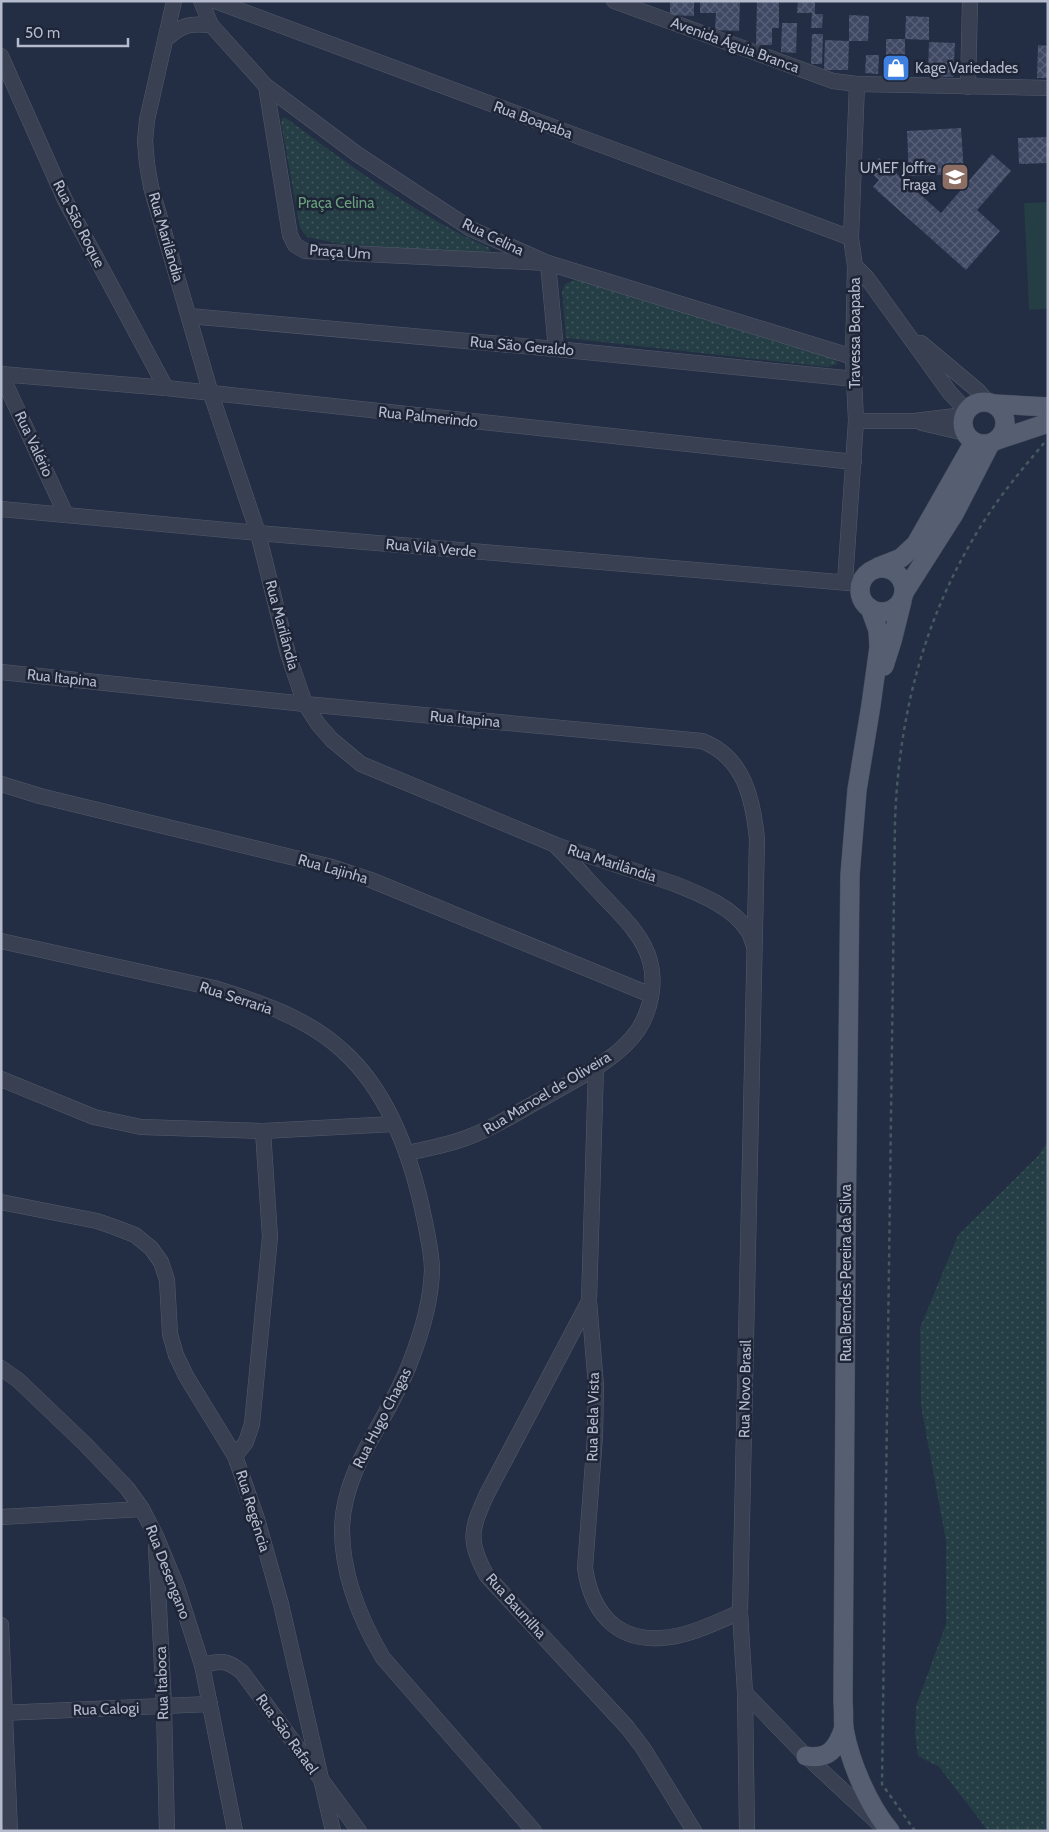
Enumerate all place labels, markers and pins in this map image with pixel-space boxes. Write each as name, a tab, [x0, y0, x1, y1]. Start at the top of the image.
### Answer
shop icon: Kage Variedades	[881, 53, 911, 83]
place label: Kage Variedades	[915, 59, 1018, 77]
place label: UMEF Joffre Fraga	[860, 159, 937, 194]
school or university icon: UMEF Joffre Fraga	[940, 162, 970, 192]

